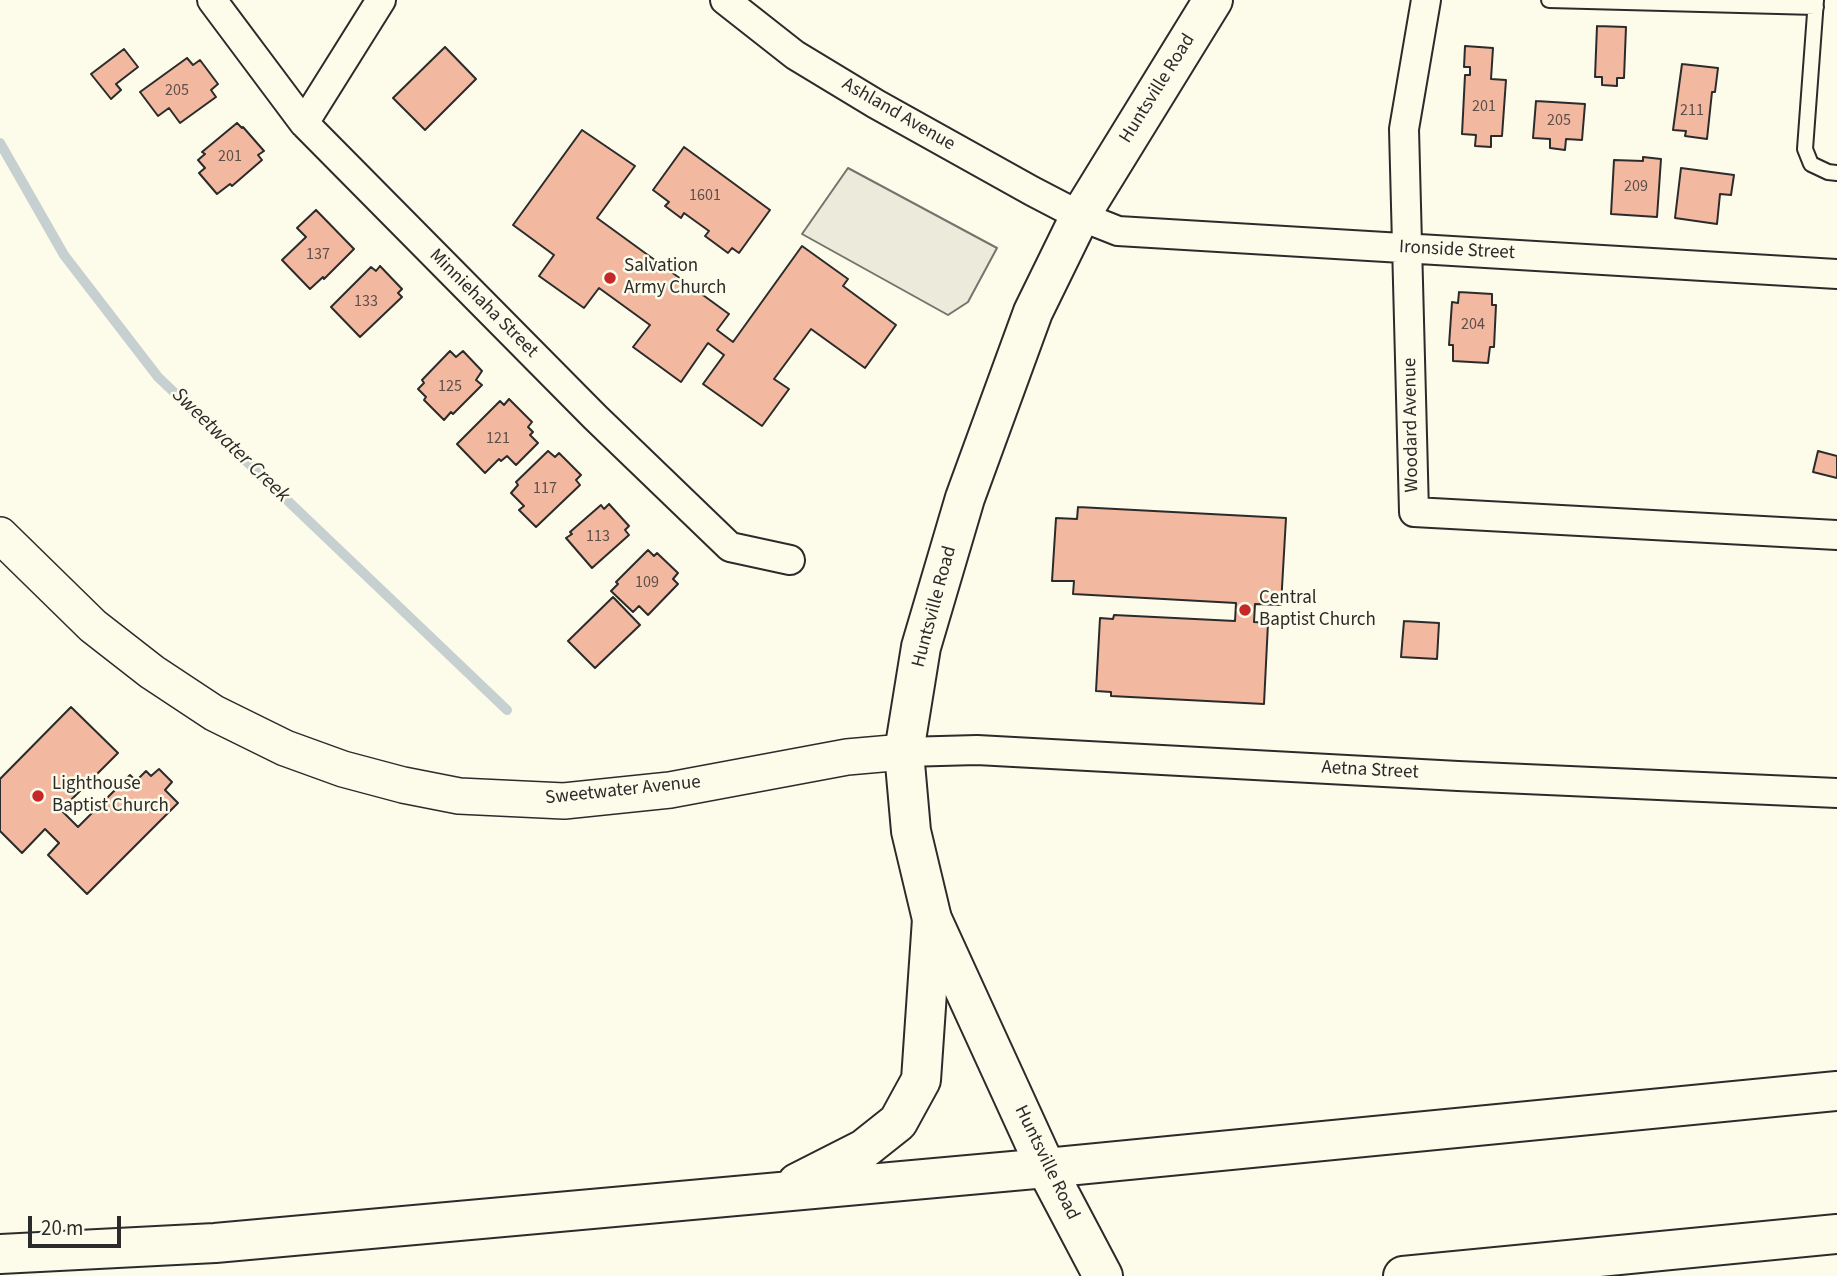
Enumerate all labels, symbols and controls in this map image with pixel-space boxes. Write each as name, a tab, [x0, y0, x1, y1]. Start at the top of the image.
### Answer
street label: Huntsville Road	[1115, 30, 1201, 148]
street label: Ashland Avenue	[837, 73, 959, 157]
house number: 205	[165, 81, 189, 101]
house number: 201	[1472, 97, 1496, 117]
house number: 211	[1680, 101, 1704, 121]
house number: 205	[1547, 111, 1571, 131]
house number: 201	[218, 147, 242, 167]
house number: 209	[1624, 177, 1648, 197]
house number: 1601	[689, 186, 721, 206]
street label: Ironside Street	[1398, 237, 1516, 265]
house number: 137	[306, 245, 330, 265]
street label: Minniehaha Street	[424, 245, 542, 363]
place label: Salvation Army Church	[624, 256, 726, 300]
marker: Salvation Army Church	[602, 270, 618, 286]
house number: 133	[354, 292, 378, 312]
house number: 204	[1461, 315, 1485, 335]
street label: Woodard Avenue	[1399, 357, 1425, 493]
house number: 125	[438, 377, 462, 397]
water label: Sweetwater Creek	[166, 383, 294, 509]
house number: 121	[486, 429, 510, 449]
house number: 117	[533, 479, 557, 499]
house number: 113	[586, 527, 610, 547]
street label: Huntsville Road	[908, 544, 962, 670]
house number: 109	[635, 573, 659, 593]
place label: Central Baptist Church	[1259, 588, 1376, 632]
marker: Central Baptist Church	[1237, 602, 1253, 618]
street label: Aetna Street	[1321, 757, 1419, 785]
street label: Sweetwater Avenue	[544, 772, 702, 810]
place label: Lighthouse Baptist Church	[52, 774, 169, 818]
marker: Lighthouse Baptist Church	[30, 788, 46, 804]
street label: Huntsville Road	[1008, 1102, 1084, 1224]
scale bar	[32, 1202, 124, 1246]
text: 20 m	[41, 1213, 83, 1243]

